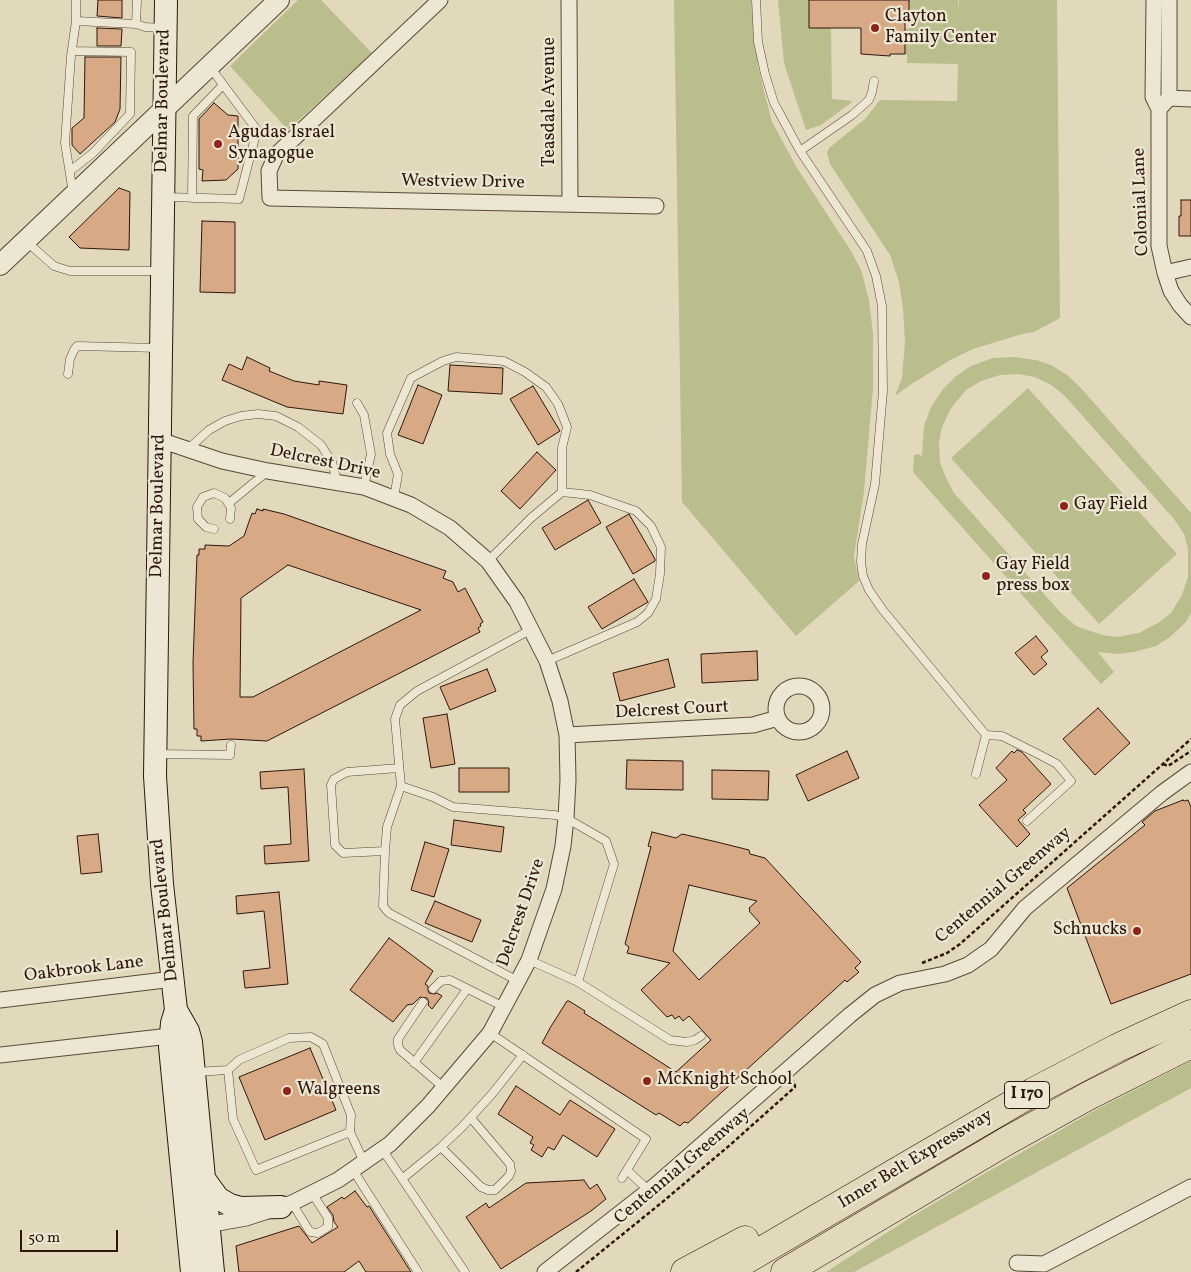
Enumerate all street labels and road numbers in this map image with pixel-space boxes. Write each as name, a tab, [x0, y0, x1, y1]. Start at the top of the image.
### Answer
street label: Delmar Boulevard	[152, 29, 176, 173]
street label: Teasdale Avenue	[540, 37, 562, 167]
street label: Colonial Lane	[1129, 147, 1155, 257]
street label: Westview Drive	[401, 171, 525, 195]
street label: Delmar Boulevard	[147, 434, 171, 578]
street label: Delcrest Drive	[268, 441, 382, 485]
street label: Delcrest Court	[614, 697, 730, 725]
street label: Centennial Greenway	[932, 823, 1076, 949]
street label: Delmar Boulevard	[148, 837, 184, 983]
street label: Delcrest Drive	[493, 856, 551, 970]
street label: Oakbrook Lane	[23, 952, 145, 988]
road number: I 170	[1004, 1082, 1050, 1108]
street label: Centennial Greenway	[611, 1104, 755, 1230]
street label: Inner Belt Expressway	[835, 1105, 997, 1215]

